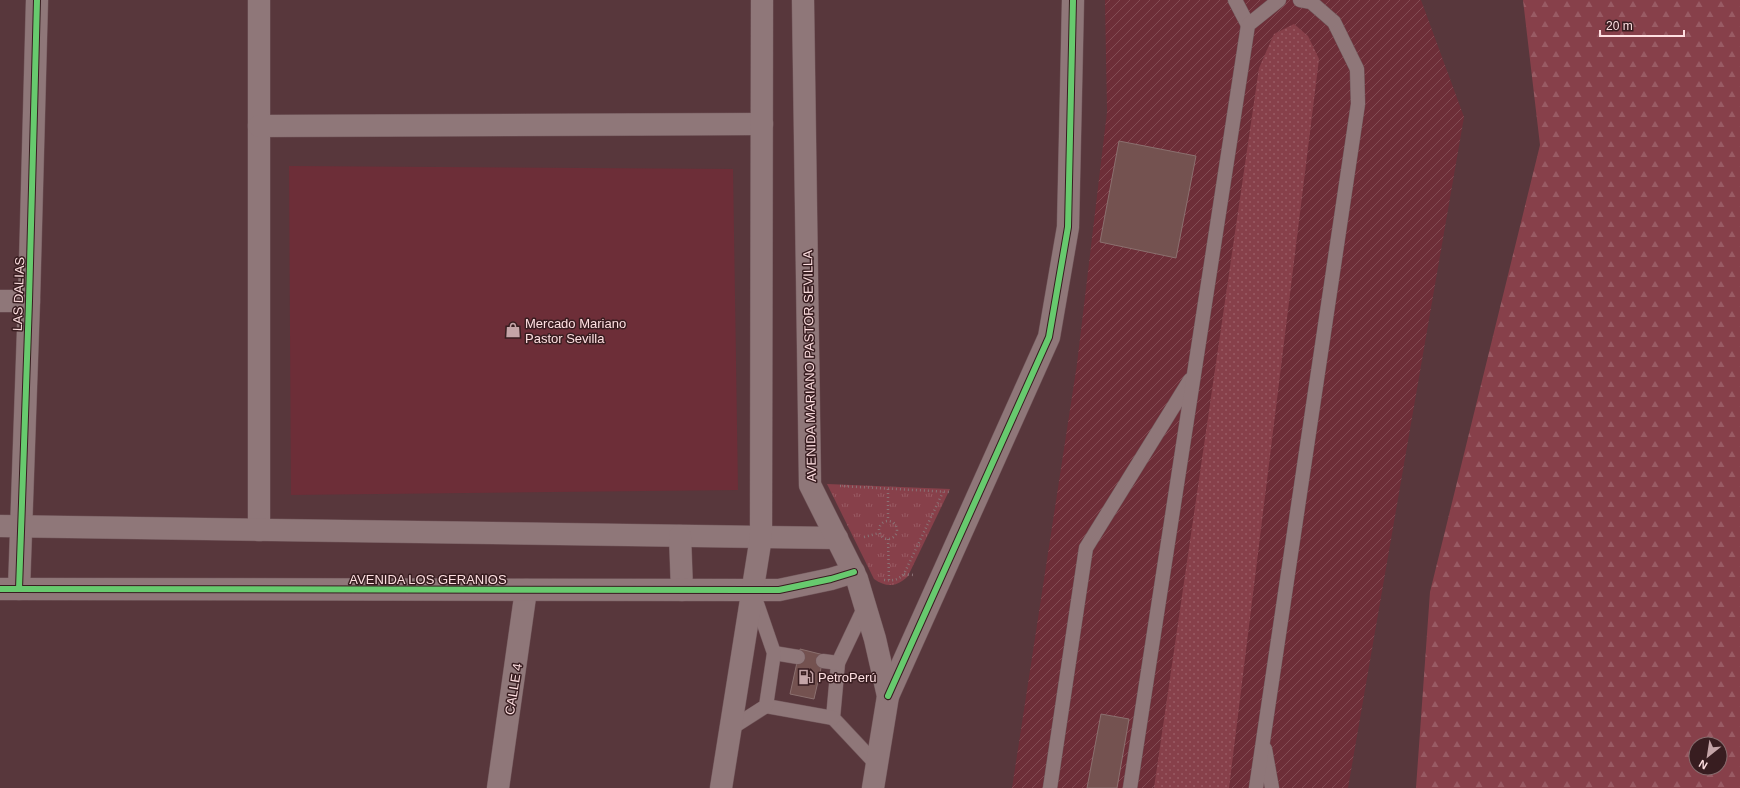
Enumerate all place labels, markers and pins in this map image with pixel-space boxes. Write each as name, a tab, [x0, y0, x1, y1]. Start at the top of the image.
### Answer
place label: Mercado Mariano Pastor Sevilla	[525, 316, 626, 346]
shop icon: Mercado Mariano Pastor Sevilla	[504, 321, 522, 339]
fuel station icon: PetroPerú	[797, 668, 815, 686]
place label: PetroPerú	[818, 670, 877, 685]

